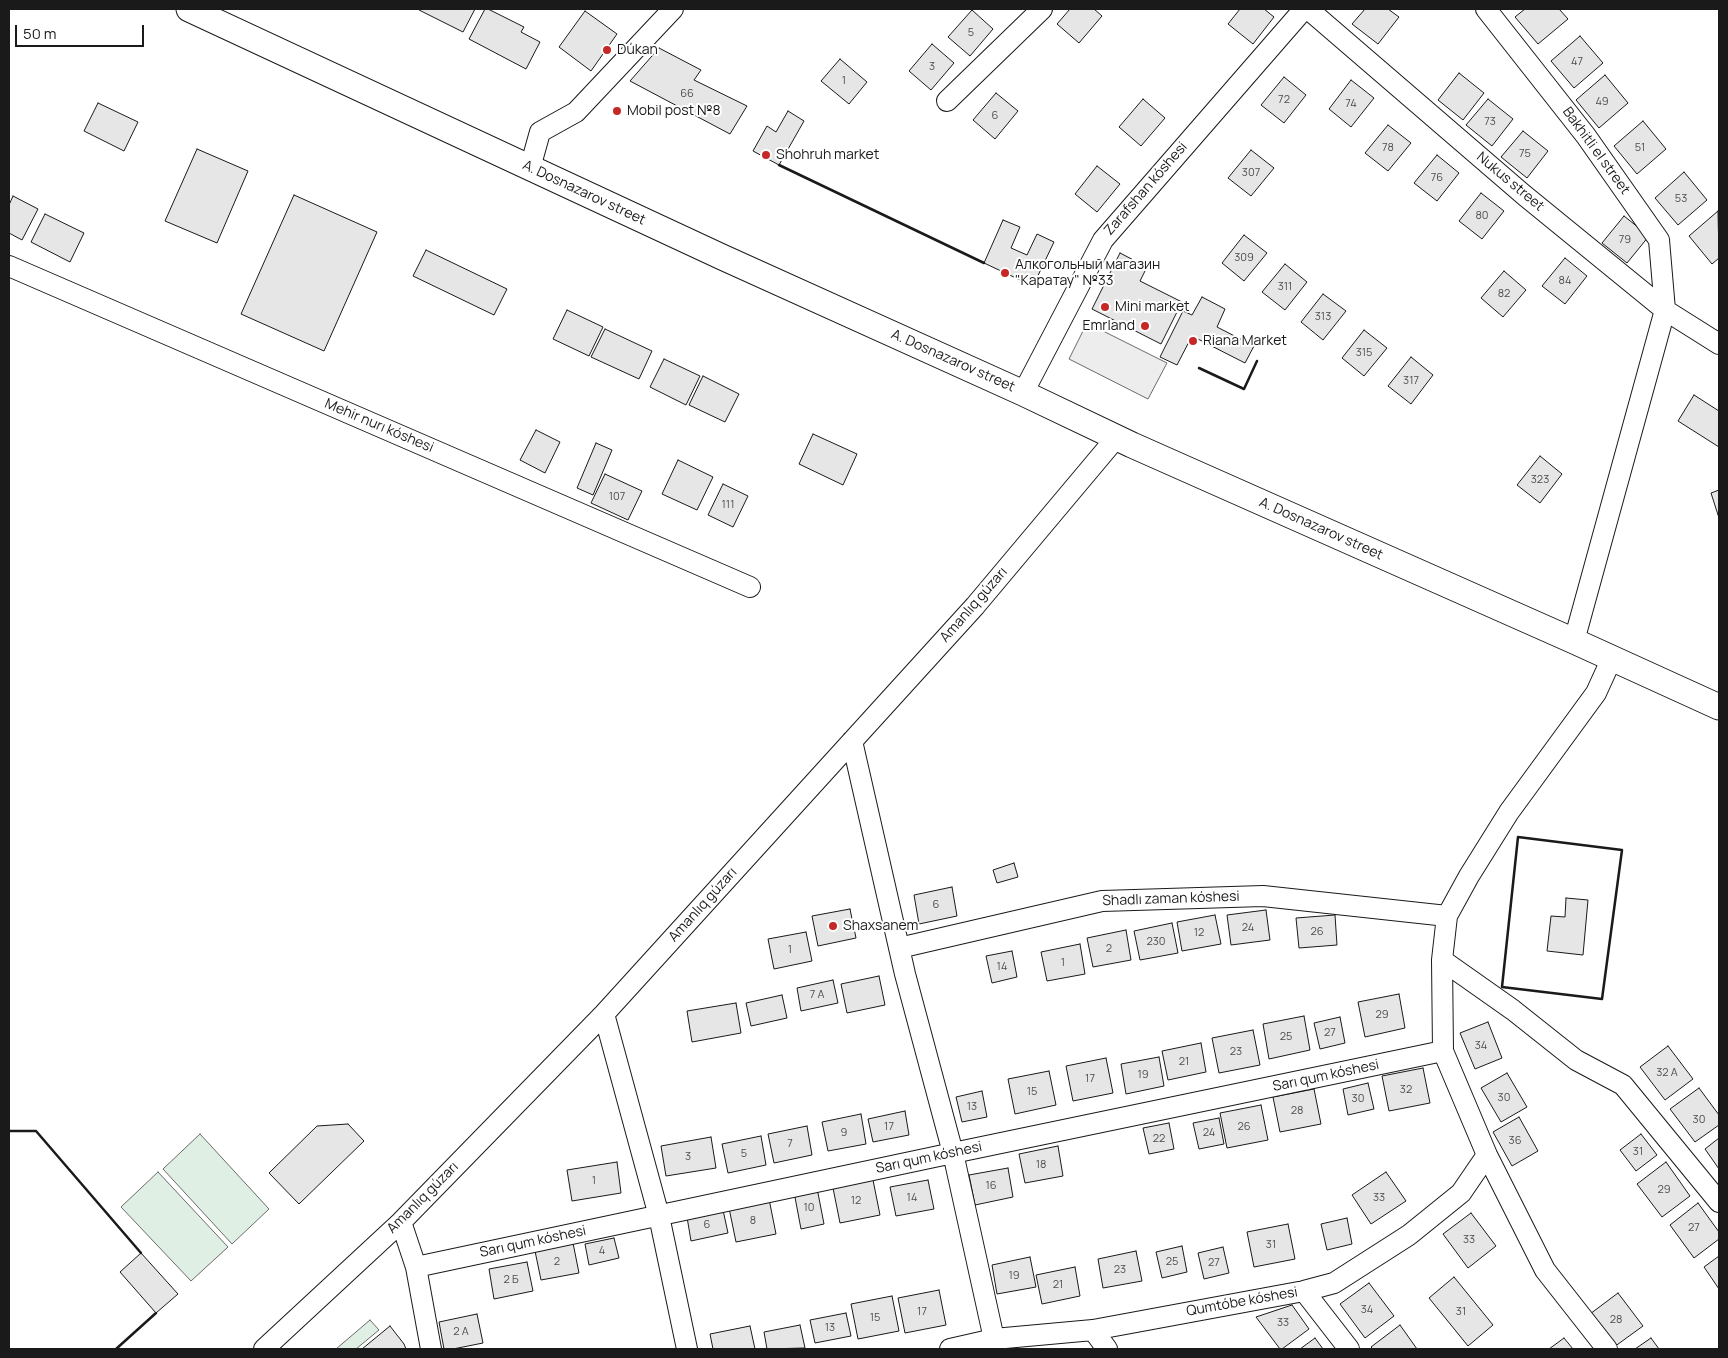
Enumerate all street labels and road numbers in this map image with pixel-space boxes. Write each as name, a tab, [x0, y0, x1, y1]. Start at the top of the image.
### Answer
street label: Bakhitli el street	[1559, 104, 1633, 198]
street label: Zarafshan kóshesi	[1101, 139, 1191, 239]
street label: Nukus street	[1473, 149, 1547, 215]
street label: A. Dosnazarov street	[520, 157, 648, 229]
street label: A. Dosnazarov street	[889, 326, 1017, 396]
street label: Mehir nurı kóshesi	[322, 395, 436, 457]
street label: A. Dosnazarov street	[1257, 494, 1385, 564]
street label: Amanlıq gúzarı	[937, 564, 1011, 646]
street label: Amanlıq gúzarı	[665, 864, 741, 946]
street label: Shadlı zaman kóshesi	[1102, 888, 1240, 910]
street label: Sarı qum kóshesi	[1271, 1057, 1381, 1095]
street label: Sarı qum kóshesi	[874, 1139, 984, 1177]
street label: Amanlıq gúzarı	[384, 1159, 462, 1237]
street label: Sarı qum kóshesi	[478, 1223, 588, 1261]
street label: Qumtóbe kóshesi	[1185, 1284, 1299, 1320]

